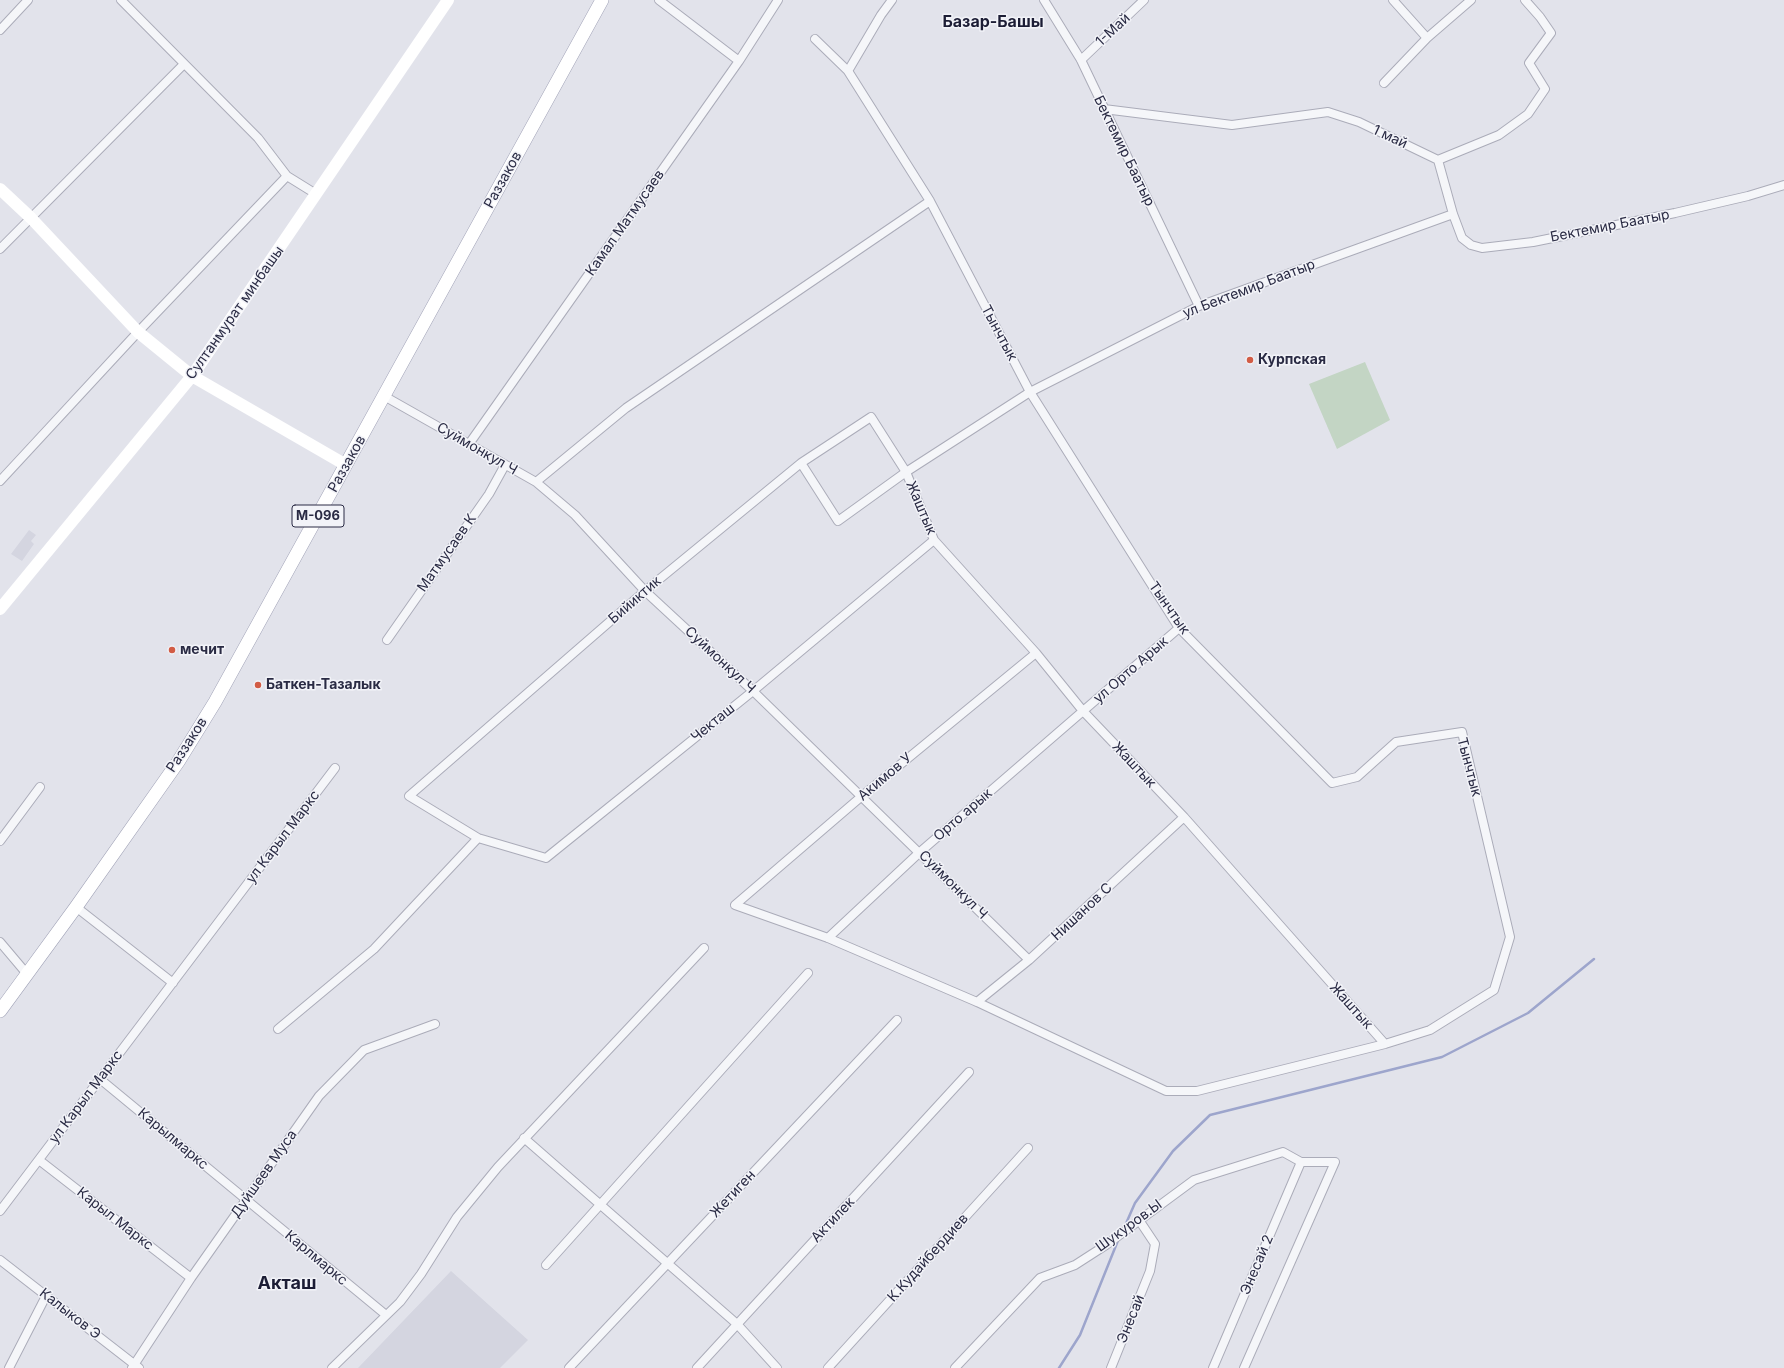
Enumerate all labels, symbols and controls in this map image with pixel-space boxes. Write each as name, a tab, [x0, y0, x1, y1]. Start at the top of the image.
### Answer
street label: 1-Май	[1092, 10, 1134, 50]
district label: Базар-Башы	[942, 12, 1044, 32]
street label: Бектемир Баатыр	[1090, 93, 1158, 209]
street label: 1 май	[1370, 122, 1410, 152]
street label: Раззаков	[481, 149, 525, 211]
street label: Камал Матмусаев	[582, 167, 668, 279]
street label: Бектемир Баатыр	[1549, 206, 1671, 246]
street label: Султанмурат минбашы	[182, 243, 288, 383]
street label: ул Бектемир Баатыр	[1180, 256, 1318, 322]
street label: Тынчтык	[977, 302, 1021, 364]
place label: Курпская	[1258, 352, 1326, 368]
marker: Курпская	[1245, 355, 1255, 365]
street label: Суймонкул Ч	[434, 419, 520, 479]
street label: Раззаков	[325, 433, 369, 495]
street label: Жаштык	[902, 479, 940, 537]
road number: М-096	[292, 505, 344, 527]
street label: Матмусаев К	[414, 511, 480, 595]
street label: Бийиктик	[605, 573, 665, 627]
street label: Тынчтык	[1145, 578, 1193, 638]
street label: Суймонкул Ч	[681, 623, 759, 697]
street label: ул Орто Арык	[1090, 633, 1172, 707]
place label: мечит	[180, 642, 224, 658]
marker: мечит	[167, 645, 177, 655]
place label: Баткен-Тазалык	[266, 677, 381, 693]
marker: Баткен-Тазалык	[253, 680, 263, 690]
street label: Чекташ	[688, 700, 738, 746]
street label: Раззаков	[163, 714, 211, 776]
street label: Тынчтык	[1453, 736, 1485, 798]
street label: Жаштык	[1109, 739, 1159, 791]
street label: Акимов У	[855, 750, 915, 804]
street label: Орто арык	[930, 785, 996, 845]
street label: ул Карыл Маркс	[243, 787, 323, 887]
street label: Суймонкул Ч	[915, 847, 991, 923]
street label: Нишанов С	[1048, 880, 1116, 944]
street label: Жаштык	[1326, 979, 1376, 1033]
street label: ул Карыл Маркс	[46, 1047, 126, 1147]
street label: Карылмаркс	[134, 1105, 212, 1173]
street label: Дуйшеев Муса	[227, 1127, 301, 1221]
street label: Жетиген	[707, 1167, 759, 1221]
street label: Карыл Маркс	[73, 1184, 157, 1254]
street label: Актилек	[808, 1194, 858, 1246]
street label: Шукуров.Ы	[1092, 1196, 1166, 1256]
street label: К.Кудайбердиев	[884, 1211, 972, 1305]
street label: Карлмаркс	[281, 1227, 351, 1289]
street label: Энесай 2	[1237, 1233, 1277, 1297]
district label: Акташ	[258, 1273, 316, 1295]
street label: Калыков Э	[36, 1285, 104, 1343]
street label: Энесай	[1114, 1292, 1148, 1346]

